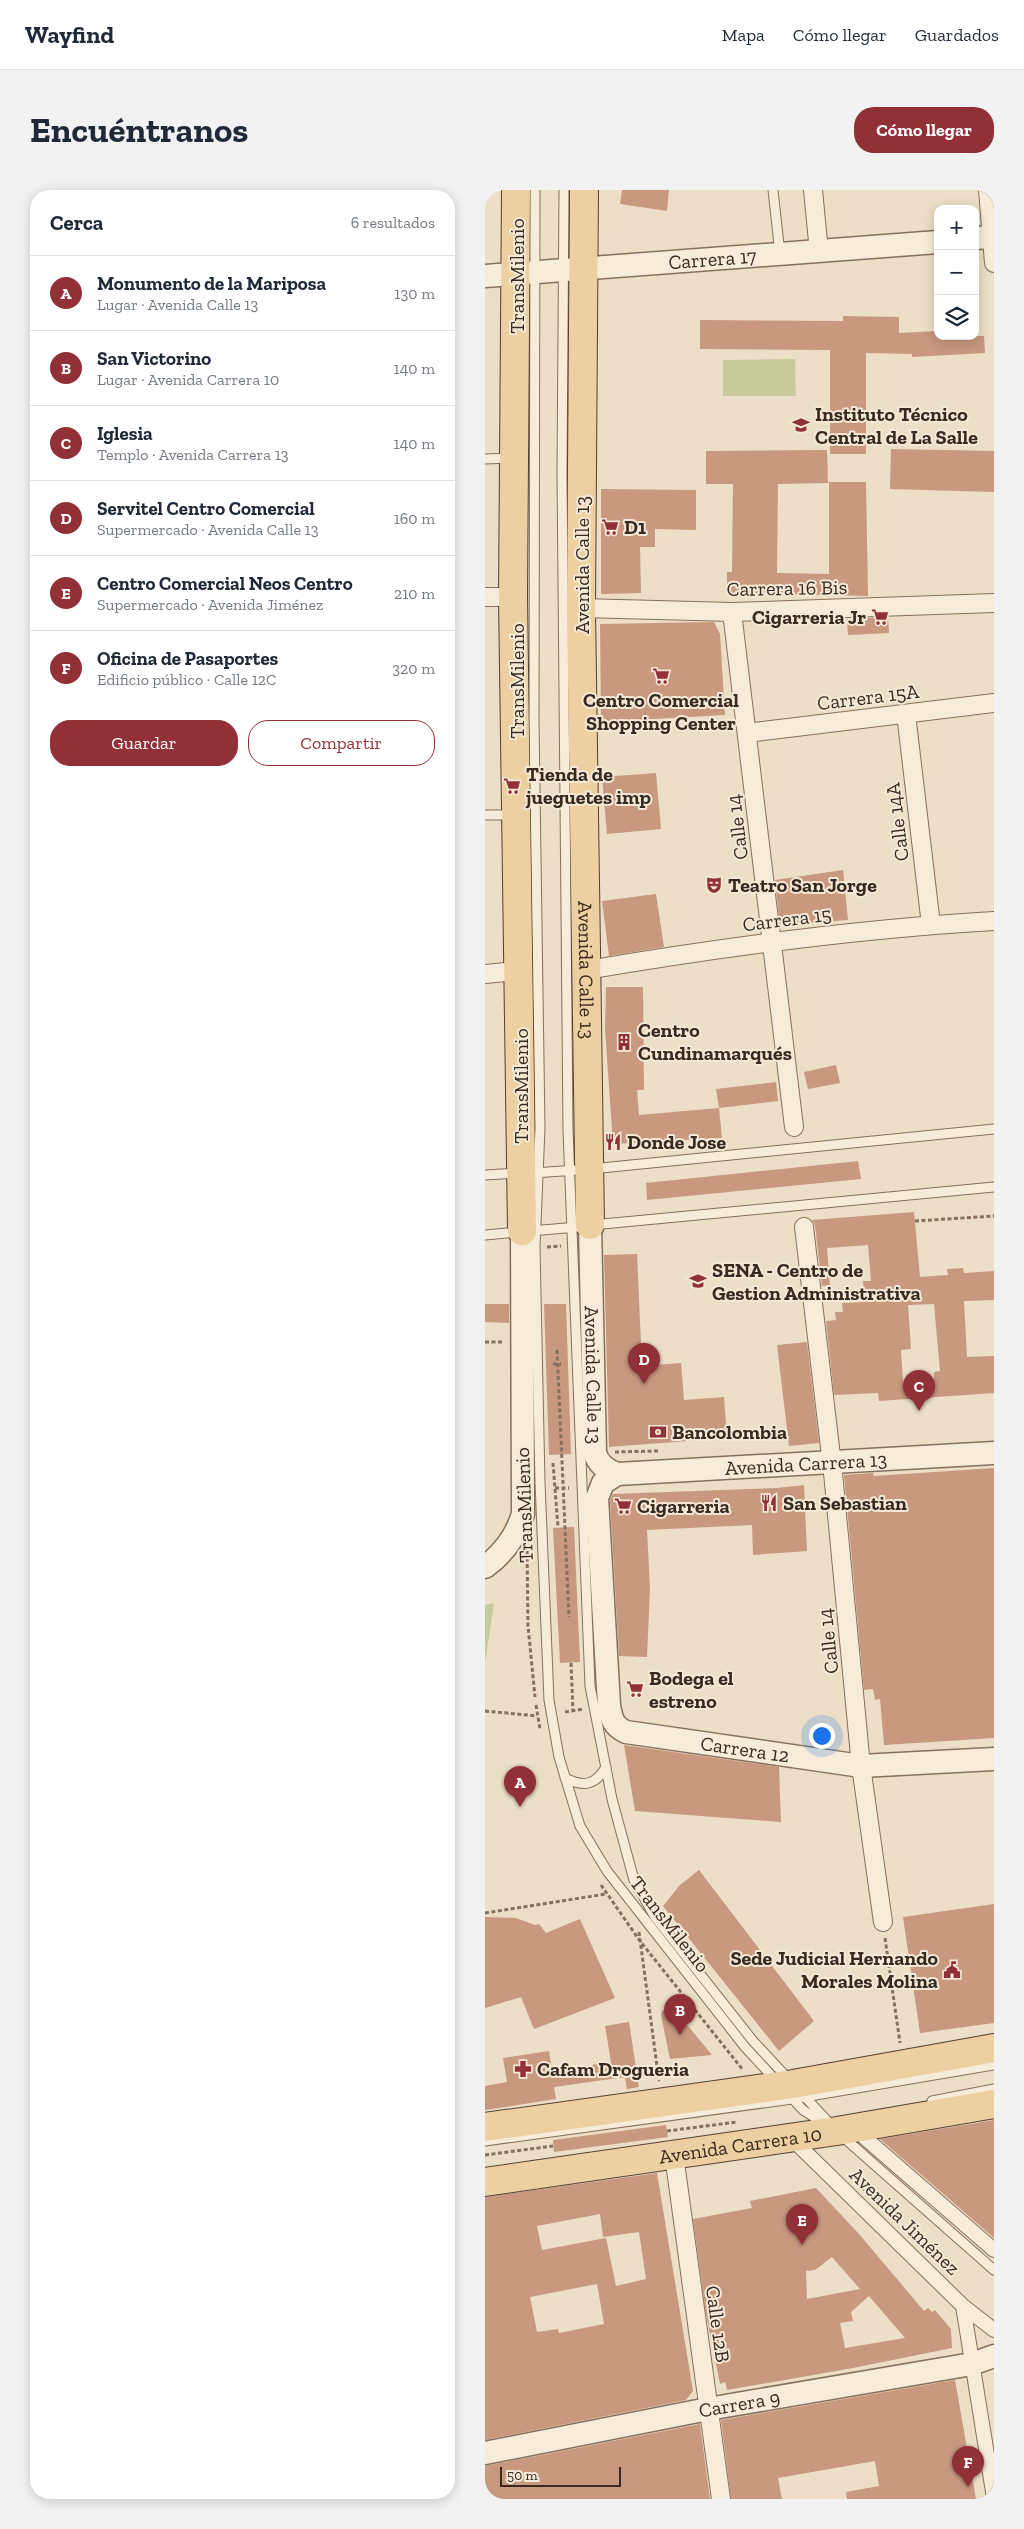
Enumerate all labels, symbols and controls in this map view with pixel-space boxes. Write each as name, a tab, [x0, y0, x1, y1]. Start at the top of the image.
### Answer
text: Wayfind	[25, 20, 114, 49]
text: Mapa	[722, 24, 765, 46]
text: Cómo llegar	[793, 24, 887, 46]
text: Guardados	[915, 24, 999, 46]
button: Cómo llegar	[854, 107, 994, 153]
text: Encuéntranos	[30, 109, 248, 151]
map controls	[934, 205, 979, 340]
button: +	[934, 205, 979, 250]
text: Cerca	[50, 210, 103, 235]
text: 6 resultados	[351, 213, 435, 232]
street label: TransMilenio	[505, 218, 529, 334]
street label: Carrera 17	[667, 244, 758, 274]
button: −	[934, 250, 979, 295]
text: Monumento de la Mariposa	[97, 272, 326, 295]
text: A	[61, 284, 72, 303]
text: 130 m	[394, 284, 435, 303]
text: Lugar · Avenida Calle 13	[97, 295, 258, 314]
button: layers	[934, 295, 979, 340]
text: San Victorino	[97, 347, 211, 370]
text: B	[61, 359, 71, 378]
text: 140 m	[394, 359, 435, 378]
text: Lugar · Avenida Carrera 10	[97, 370, 279, 389]
place label: Instituto Técnico Central de La Salle	[815, 402, 978, 449]
school or university icon: Instituto Técnico Central de La Salle	[791, 415, 811, 435]
text: Iglesia	[97, 422, 153, 445]
text: C	[61, 434, 71, 453]
text: 140 m	[394, 434, 435, 453]
text: Templo · Avenida Carrera 13	[97, 445, 289, 464]
street label: Avenida Calle 13	[570, 496, 594, 634]
text: Servitel Centro Comercial	[97, 497, 315, 520]
text: D	[60, 509, 72, 528]
text: 160 m	[394, 509, 435, 528]
place label: D1	[624, 515, 646, 539]
supermarket icon: D1	[600, 517, 620, 537]
text: Supermercado · Avenida Calle 13	[97, 520, 319, 539]
text: Centro Comercial Neos Centro	[97, 572, 353, 595]
street label: Carrera 16 Bis	[726, 575, 848, 601]
text: E	[61, 584, 71, 603]
text: 210 m	[394, 584, 435, 603]
text: Supermercado · Avenida Jiménez	[97, 595, 323, 614]
place label: Cigarreria Jr	[752, 605, 866, 629]
supermarket icon: Cigarreria Jr	[870, 607, 890, 627]
street label: TransMilenio	[505, 623, 529, 739]
text: Oficina de Pasaportes	[97, 647, 278, 670]
text: F	[61, 659, 71, 678]
text: 320 m	[392, 659, 435, 678]
supermarket icon: Centro Comercial Shopping Center	[651, 666, 671, 686]
text: Edificio público · Calle 12C	[97, 670, 276, 689]
street label: Carrera 15A	[816, 679, 921, 715]
place label: Centro Comercial Shopping Center	[583, 688, 739, 735]
button: Guardar	[50, 720, 238, 766]
button: Compartir	[248, 720, 435, 766]
place label: Tienda de jueguetes imp	[525, 762, 651, 809]
supermarket icon: Tienda de jueguetes imp	[502, 776, 522, 796]
street label: Calle 14A	[880, 781, 914, 862]
street label: Calle 14	[721, 793, 753, 861]
place label: Teatro San Jorge	[728, 873, 877, 897]
theatre icon: Teatro San Jorge	[704, 875, 724, 895]
street label: Avenida Calle 13	[573, 901, 599, 1039]
street label: Carrera 15	[741, 902, 833, 936]
place label: Centro Cundinamarqués	[638, 1018, 792, 1065]
street label: TransMilenio	[509, 1028, 533, 1144]
building icon: Centro Cundinamarqués	[614, 1032, 634, 1052]
place label: Donde Jose	[627, 1130, 726, 1154]
restaurant icon: Donde Jose	[603, 1132, 623, 1152]
place label: SENA - Centro de Gestion Administrativa	[712, 1258, 921, 1305]
school or university icon: SENA - Centro de Gestion Administrativa	[688, 1271, 708, 1291]
street label: Avenida Calle 13	[580, 1306, 607, 1444]
pin: D	[628, 1343, 660, 1384]
pin: C	[903, 1370, 935, 1411]
place label: Bancolombia	[672, 1420, 787, 1444]
bank icon: Bancolombia	[648, 1422, 668, 1442]
street label: TransMilenio	[510, 1447, 538, 1563]
street label: Avenida Carrera 13	[724, 1447, 888, 1480]
place label: San Sebastian	[783, 1491, 907, 1515]
restaurant icon: San Sebastian	[759, 1493, 779, 1513]
place label: Cigarreria	[637, 1494, 730, 1518]
supermarket icon: Cigarreria	[613, 1496, 633, 1516]
street label: Calle 14	[813, 1607, 843, 1675]
place label: Bodega el estreno	[649, 1666, 734, 1713]
supermarket icon: Bodega el estreno	[625, 1679, 645, 1699]
your location	[809, 1723, 835, 1749]
street label: Carrera 12	[699, 1731, 791, 1767]
pin: A	[504, 1766, 536, 1807]
street label: TransMilenio	[625, 1871, 715, 1977]
place label: Sede Judicial Hernando Morales Molina	[730, 1946, 939, 1993]
public building icon: Sede Judicial Hernando Morales Molina	[942, 1960, 962, 1980]
pin: B	[664, 1994, 696, 2035]
place label: Cafam Drogueria	[537, 2057, 689, 2081]
pharmacy icon: Cafam Drogueria	[513, 2059, 533, 2079]
street label: Avenida Carrera 10	[657, 2121, 823, 2169]
street label: Avenida Jiménez	[845, 2162, 965, 2280]
pin: E	[786, 2204, 818, 2245]
street label: Calle 12B	[701, 2284, 735, 2364]
street label: Carrera 9	[697, 2385, 782, 2423]
pin: F	[952, 2446, 984, 2487]
scale bar	[500, 2464, 621, 2487]
text: 50 m	[507, 2467, 538, 2484]

